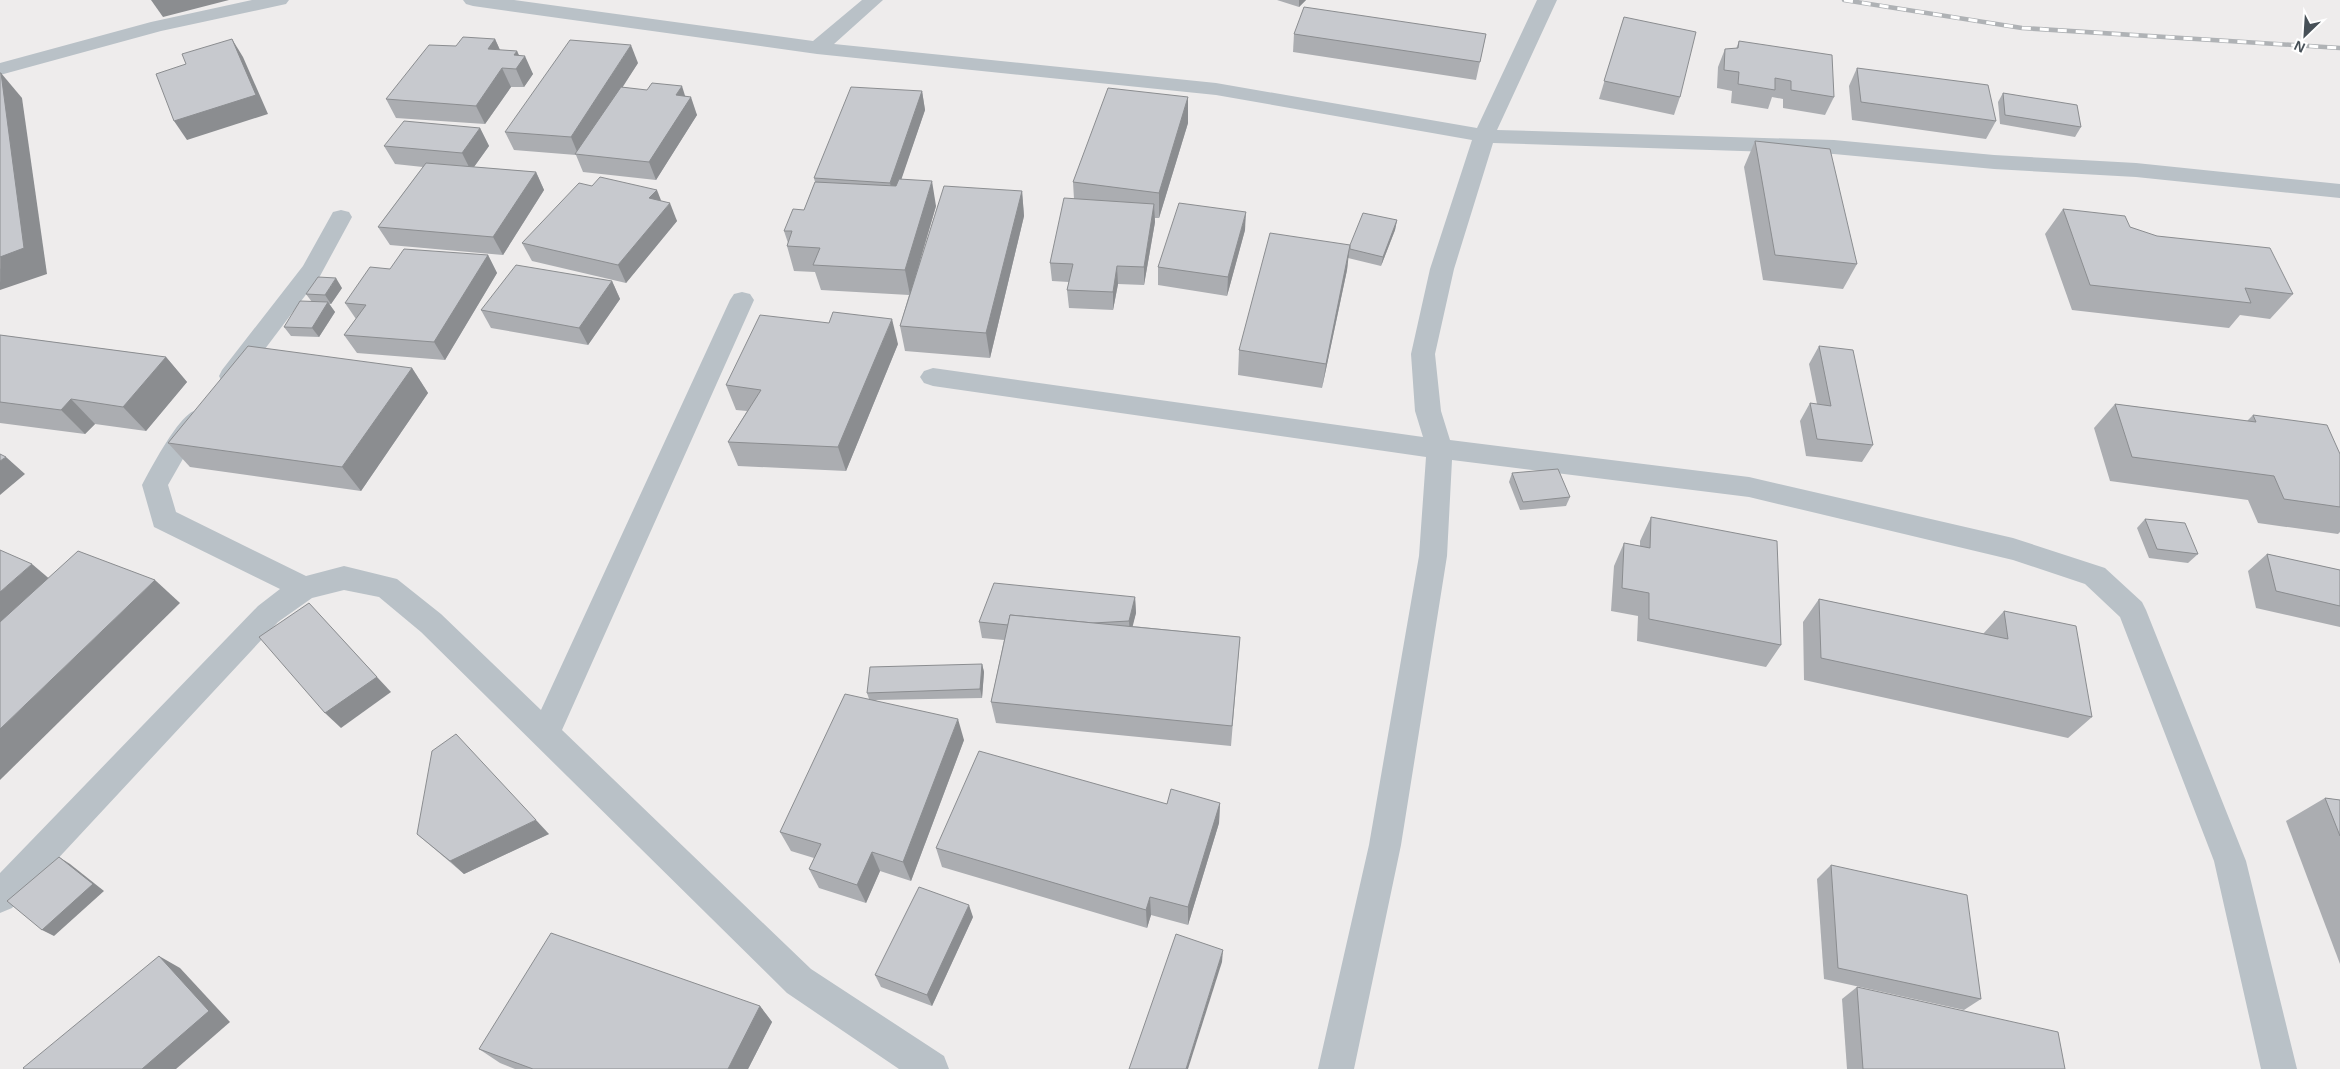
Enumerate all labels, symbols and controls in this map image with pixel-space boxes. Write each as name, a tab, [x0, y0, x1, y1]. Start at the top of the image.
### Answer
north arrow	[2280, 10, 2330, 60]
text: N	[2292, 37, 2307, 56]

